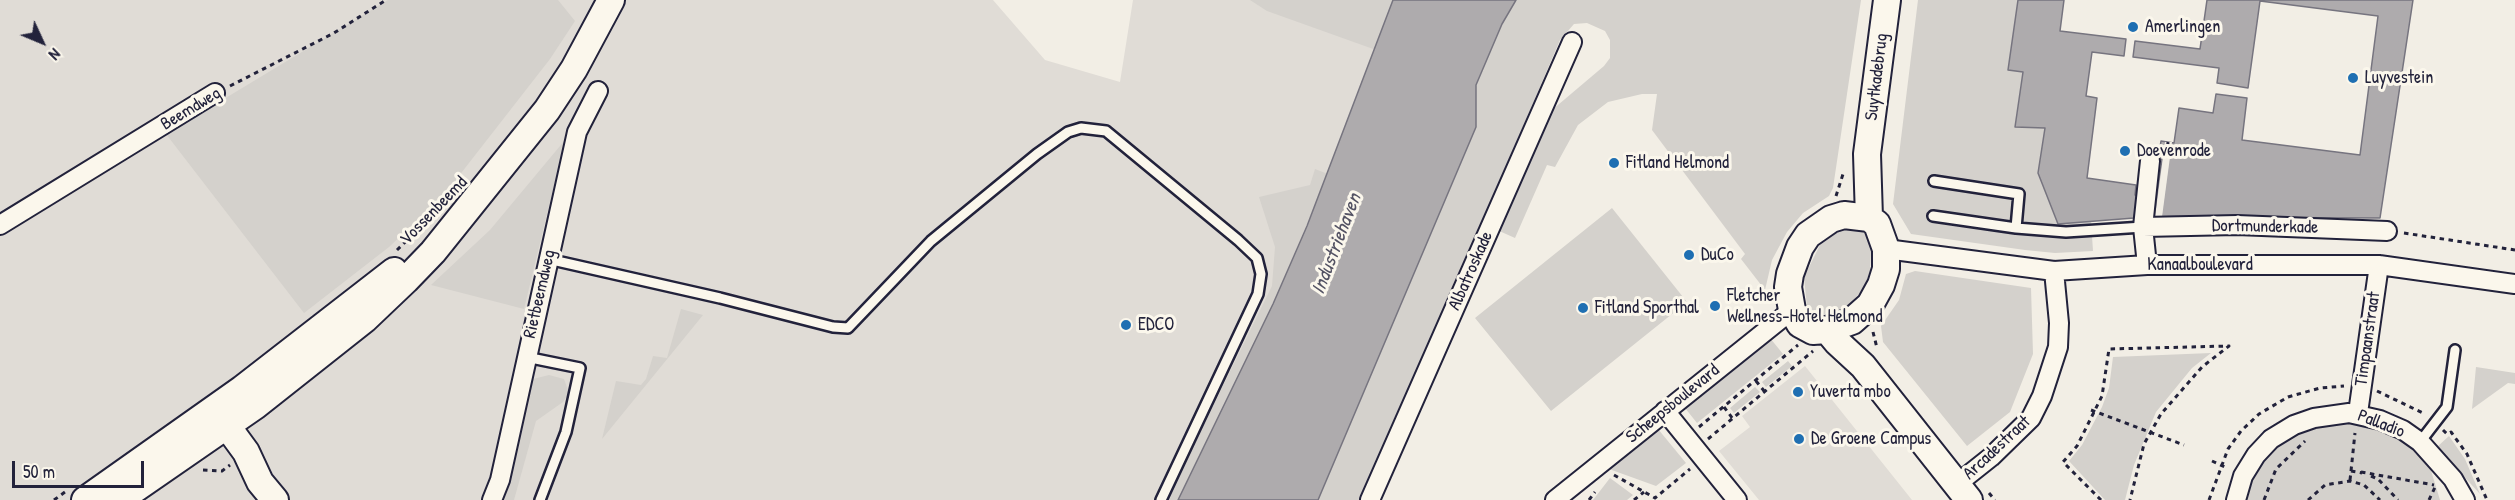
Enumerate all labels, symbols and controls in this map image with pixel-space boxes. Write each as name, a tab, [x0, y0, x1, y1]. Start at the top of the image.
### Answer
north arrow	[12, 12, 72, 72]
place label: Amerlingen	[2145, 16, 2220, 38]
marker: Amerlingen	[2126, 20, 2140, 34]
street label: Suytkadebrug	[1861, 32, 1893, 122]
text: N	[44, 44, 66, 65]
place label: Luyvestein	[2365, 67, 2433, 89]
marker: Luyvestein	[2346, 71, 2360, 85]
street label: Beemdweg	[157, 83, 225, 135]
place label: Doevenrode	[2137, 140, 2211, 162]
marker: Doevenrode	[2118, 144, 2132, 158]
place label: Fitland Helmond	[1626, 152, 1729, 174]
marker: Fitland Helmond	[1607, 156, 1621, 170]
street label: Vossenbeemd	[396, 172, 472, 250]
water label: Industriehaven	[1307, 190, 1367, 298]
street label: Dortmunderkade	[2212, 215, 2318, 239]
street label: Albatroskade	[1444, 228, 1498, 314]
place label: DuCo	[1701, 244, 1734, 266]
street label: Rietbeemdweg	[519, 248, 561, 340]
marker: DuCo	[1682, 248, 1696, 262]
street label: Kanaalboulevard	[2147, 254, 2253, 276]
place label: Fletcher Wellness-Hotel Helmond	[1727, 285, 1882, 328]
street label: Timpaanstraat	[2351, 290, 2385, 388]
place label: Fitland Sporthal	[1595, 297, 1699, 319]
marker: Fletcher Wellness-Hotel Helmond	[1708, 299, 1722, 313]
marker: Fitland Sporthal	[1576, 301, 1590, 315]
place label: EDCO	[1138, 314, 1174, 336]
marker: EDCO	[1119, 318, 1133, 332]
street label: Scheepsboulevard	[1622, 360, 1724, 448]
place label: Yuverta mbo	[1810, 381, 1891, 403]
marker: Yuverta mbo	[1791, 385, 1805, 399]
street label: Palladio	[2354, 405, 2408, 443]
street label: Arcadestraat	[1959, 411, 2035, 485]
place label: De Groene Campus	[1811, 428, 1931, 450]
marker: De Groene Campus	[1792, 432, 1806, 446]
scale bar	[15, 449, 147, 487]
text: 50 m	[23, 459, 55, 484]

